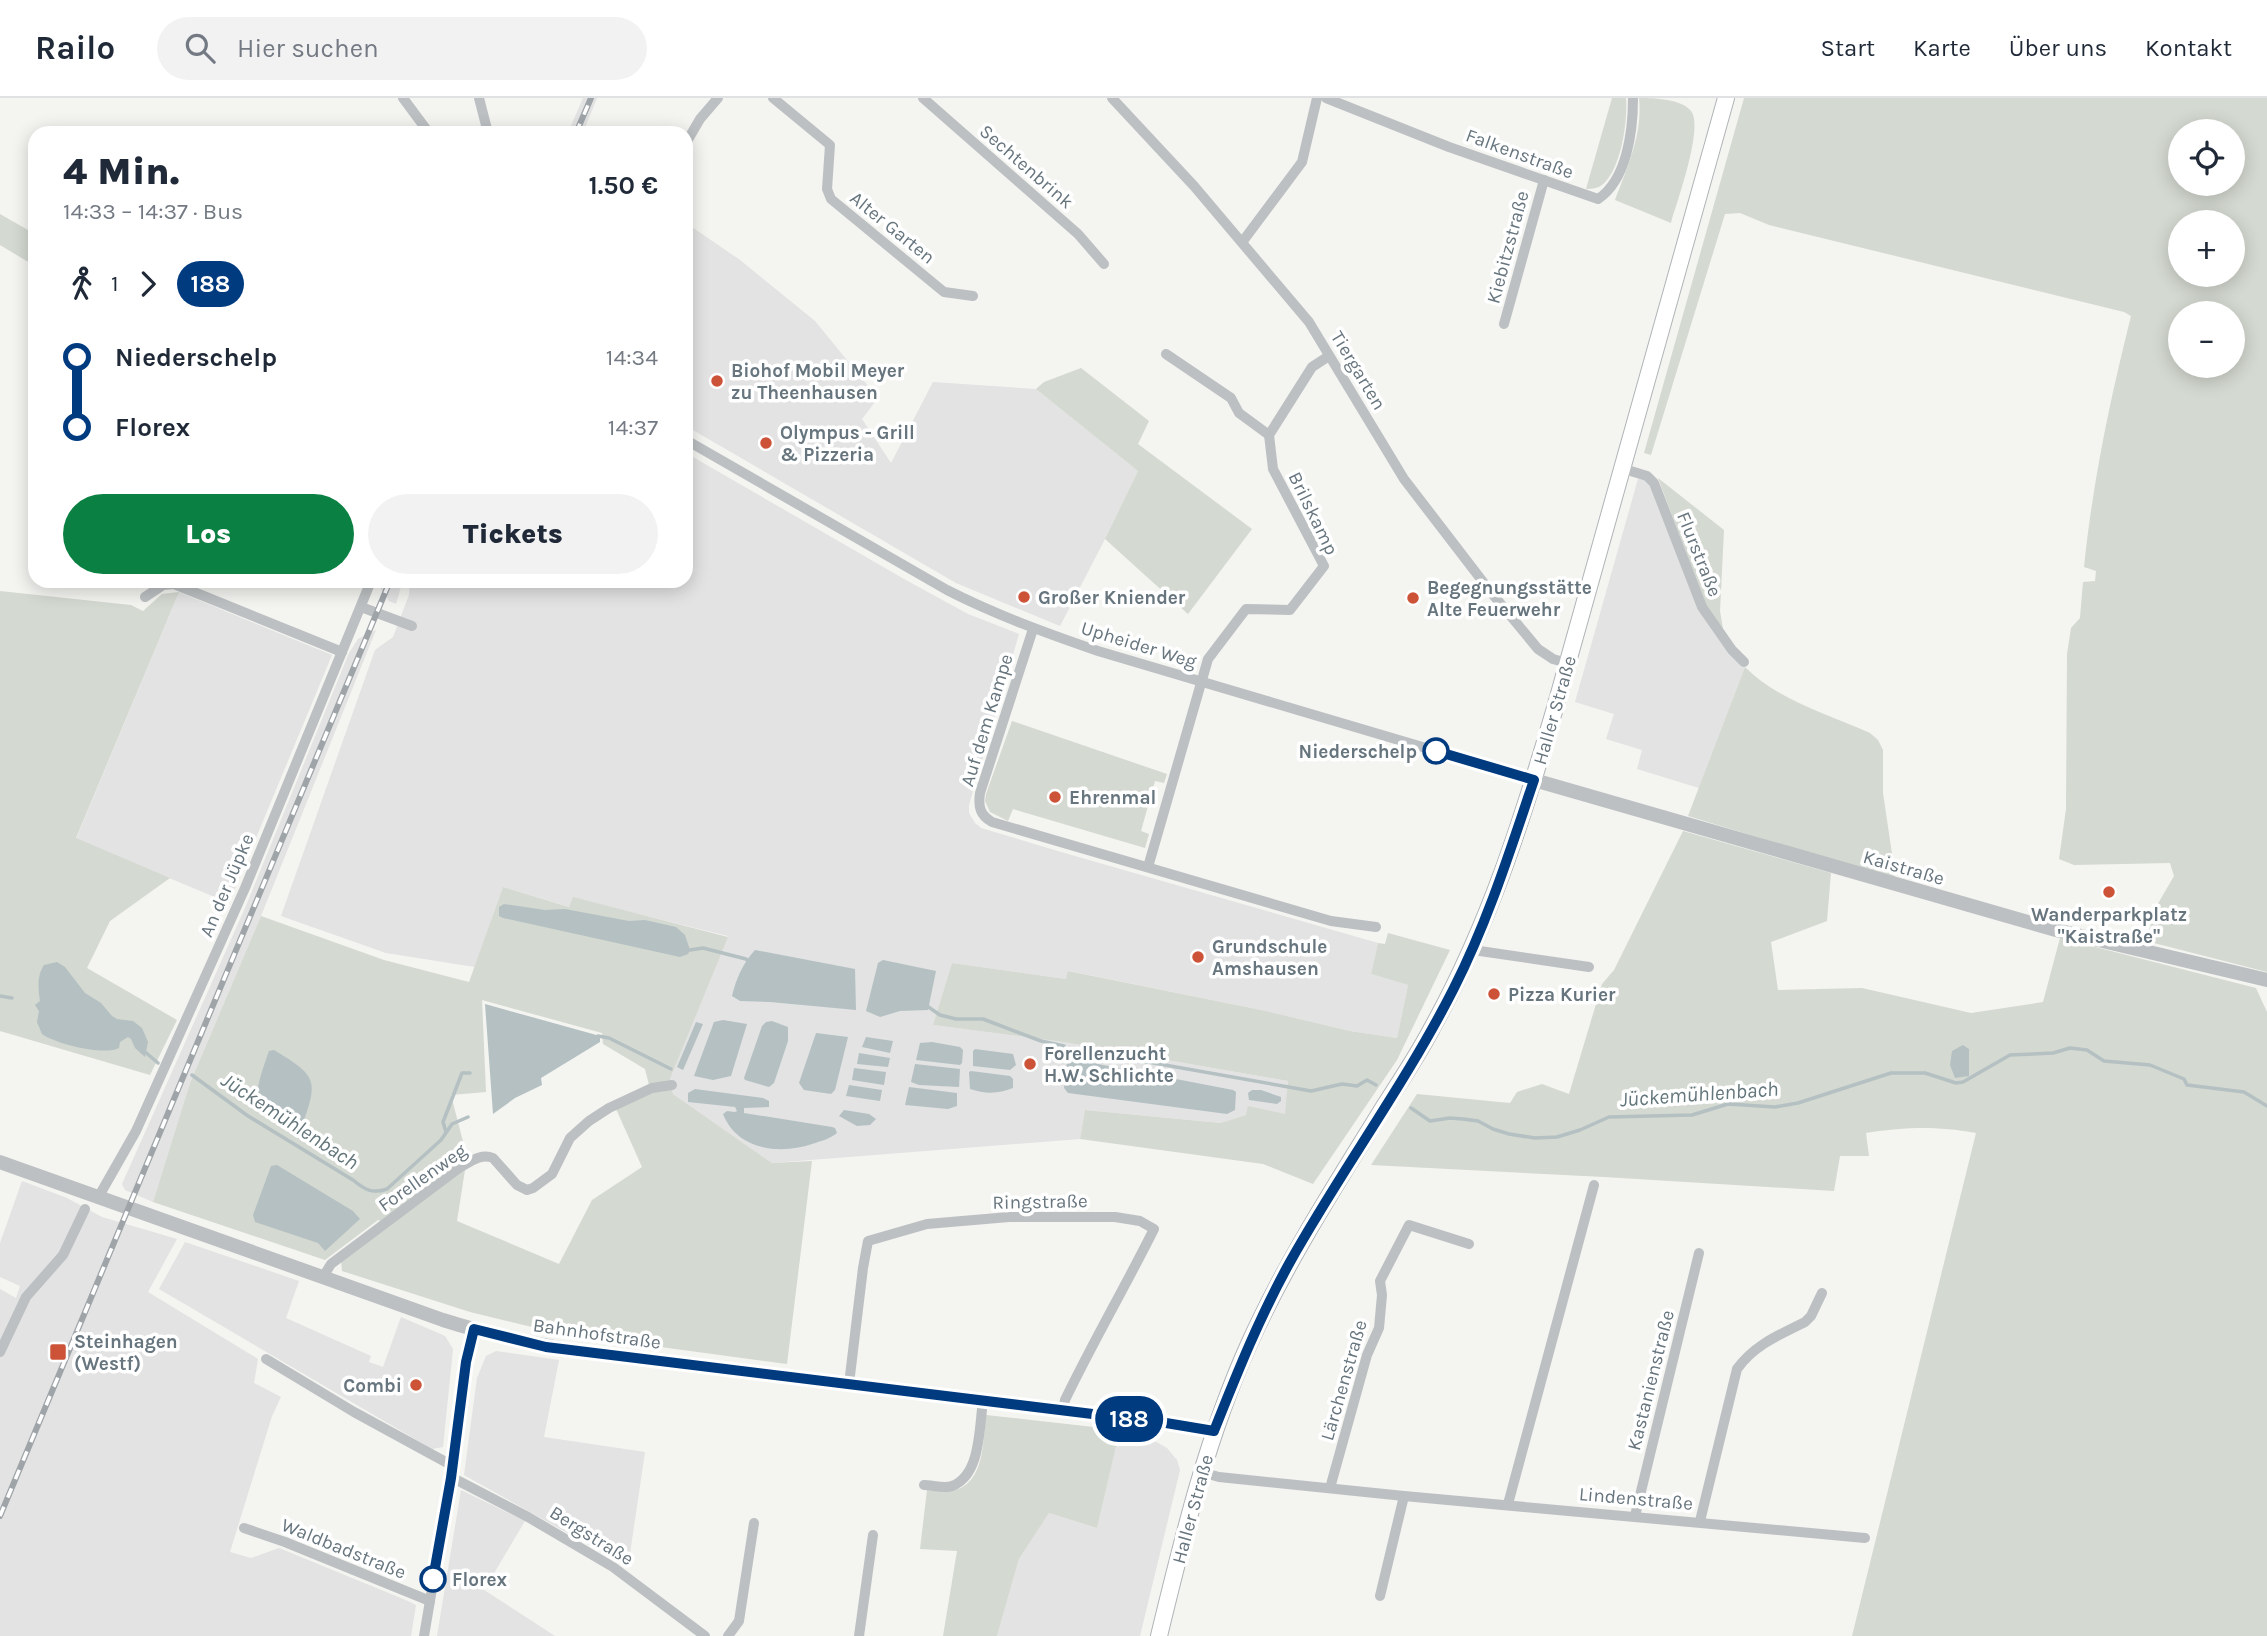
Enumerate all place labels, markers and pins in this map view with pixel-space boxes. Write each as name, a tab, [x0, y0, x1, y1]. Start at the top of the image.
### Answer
place label: Biohof Mobil Meyer zu Theenhausen	[731, 360, 905, 404]
marker: Biohof Mobil Meyer zu Theenhausen	[709, 373, 725, 389]
place label: Olympus - Grill & Pizzeria	[780, 422, 915, 466]
marker: Olympus - Grill & Pizzeria	[758, 435, 774, 451]
place label: Begegnungsstätte Alte Feuerwehr	[1427, 577, 1592, 621]
place label: Großer Kniender	[1038, 587, 1186, 609]
marker: Großer Kniender	[1016, 589, 1032, 605]
marker: Begegnungsstätte Alte Feuerwehr	[1405, 590, 1421, 606]
marker: Niederschelp	[1423, 738, 1449, 764]
place label: Niederschelp	[1299, 741, 1417, 763]
place label: Ehrenmal	[1069, 787, 1156, 809]
marker: Ehrenmal	[1047, 789, 1063, 805]
marker: Wanderparkplatz "Kaistraße"	[2101, 884, 2117, 900]
place label: Wanderparkplatz "Kaistraße"	[2031, 904, 2187, 948]
place label: Grundschule Amshausen	[1212, 936, 1327, 980]
marker: Grundschule Amshausen	[1190, 949, 1206, 965]
place label: Pizza Kurier	[1508, 984, 1616, 1006]
marker: Pizza Kurier	[1486, 986, 1502, 1002]
place label: Forellenzucht H.W. Schlichte	[1044, 1043, 1174, 1087]
marker: Forellenzucht H.W. Schlichte	[1022, 1056, 1038, 1072]
place label: Steinhagen (Westf)	[74, 1331, 178, 1375]
marker: Steinhagen (Westf)	[48, 1342, 68, 1362]
place label: Combi	[343, 1375, 402, 1397]
marker: Combi	[408, 1377, 424, 1393]
marker: Florex	[420, 1566, 446, 1592]
place label: Florex	[452, 1569, 507, 1591]

